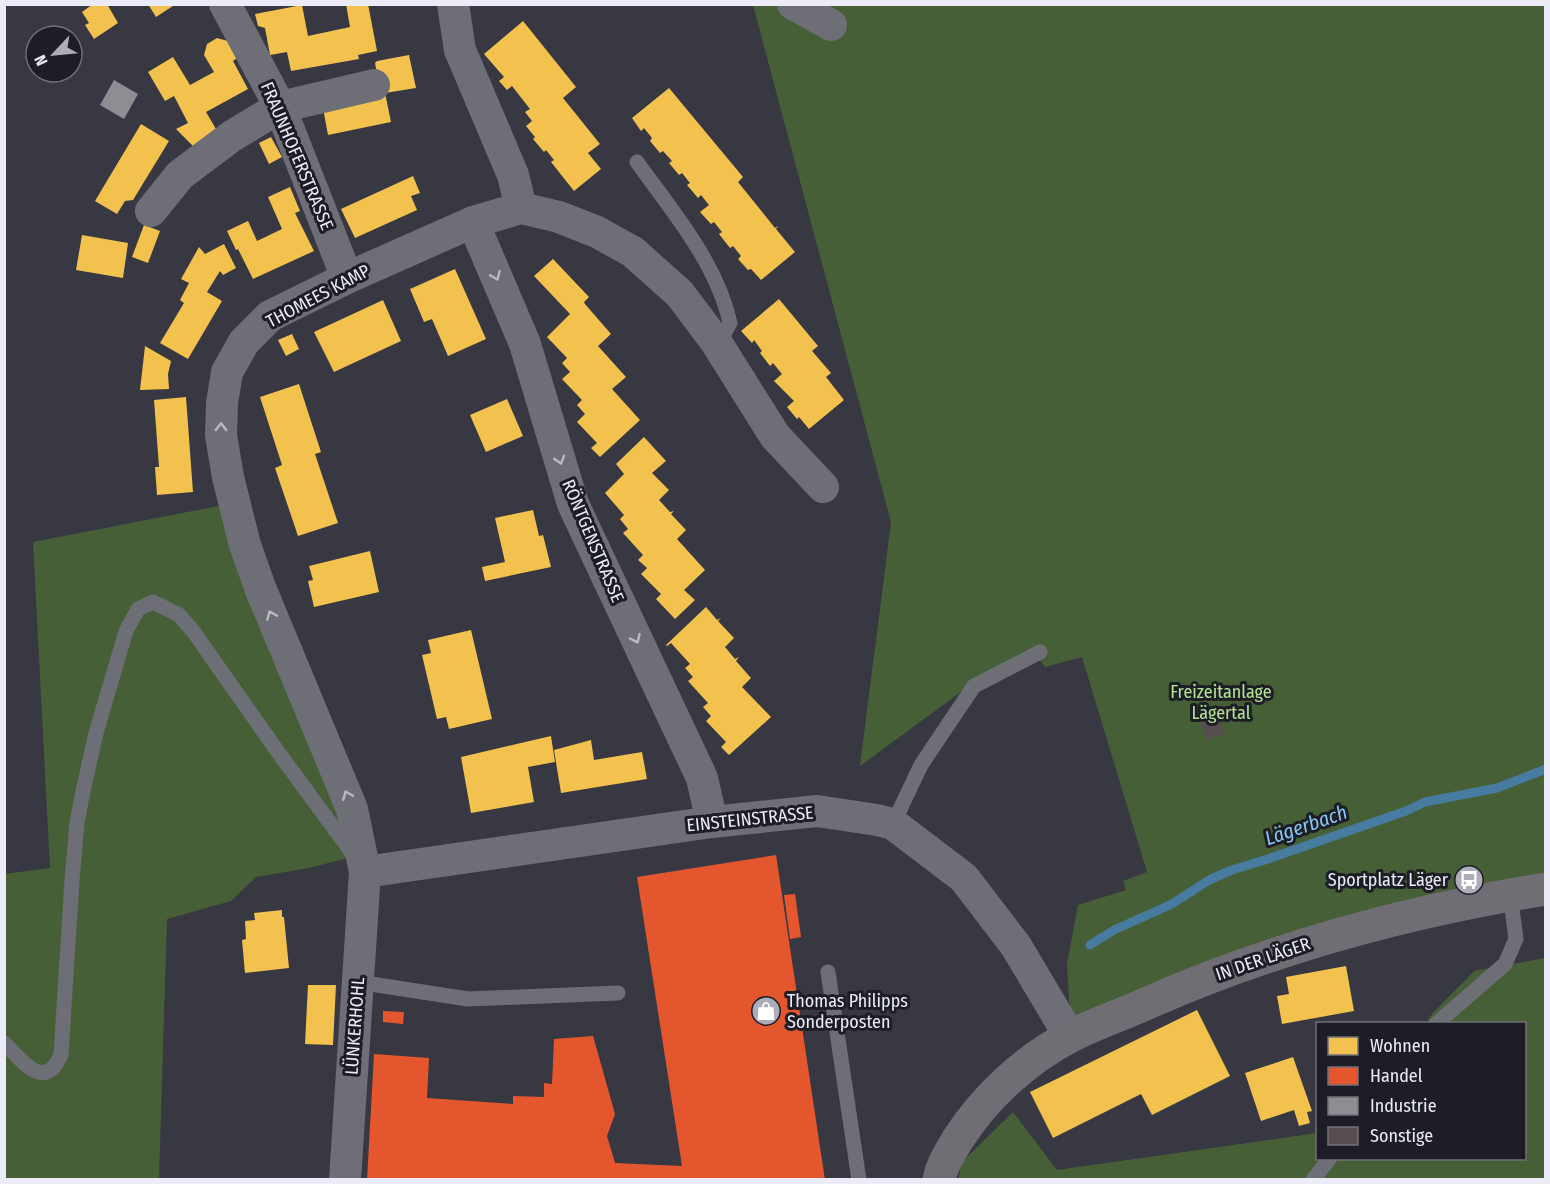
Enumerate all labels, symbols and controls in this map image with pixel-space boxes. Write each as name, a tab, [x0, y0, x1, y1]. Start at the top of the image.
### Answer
north arrow	[24, 24, 84, 84]
text: N	[30, 52, 52, 69]
street label: FRAUNHOFERSTRASSE	[256, 79, 338, 233]
street label: THOMEES KAMP	[262, 259, 374, 333]
one-way arrow	[489, 269, 501, 280]
one-way arrow	[215, 423, 228, 432]
one-way arrow	[553, 454, 565, 465]
street label: RÖNTGENSTRASSE	[557, 476, 629, 606]
one-way arrow	[266, 610, 278, 621]
one-way arrow	[629, 632, 641, 643]
park label: Freizeitanlage Lägertal	[1170, 681, 1272, 724]
one-way arrow	[342, 790, 354, 801]
water label: Lägerbach	[1262, 800, 1350, 850]
street label: EINSTEINSTRASSE	[686, 801, 814, 837]
bus stop icon: Sportplatz Läger	[1453, 864, 1485, 896]
place label: Sportplatz Läger	[1328, 869, 1449, 891]
street label: IN DER LÄGER	[1213, 932, 1313, 985]
street label: LÜNKERHOHL	[341, 976, 369, 1076]
place label: Thomas Philipps Sonderposten	[787, 990, 908, 1033]
shop icon: Thomas Philipps Sonderposten	[750, 995, 782, 1027]
legend	[1316, 1022, 1526, 1160]
text: Wohnen	[1370, 1035, 1430, 1057]
text: Handel	[1370, 1065, 1423, 1087]
text: Industrie	[1370, 1095, 1437, 1117]
text: Sonstige	[1370, 1125, 1433, 1147]

